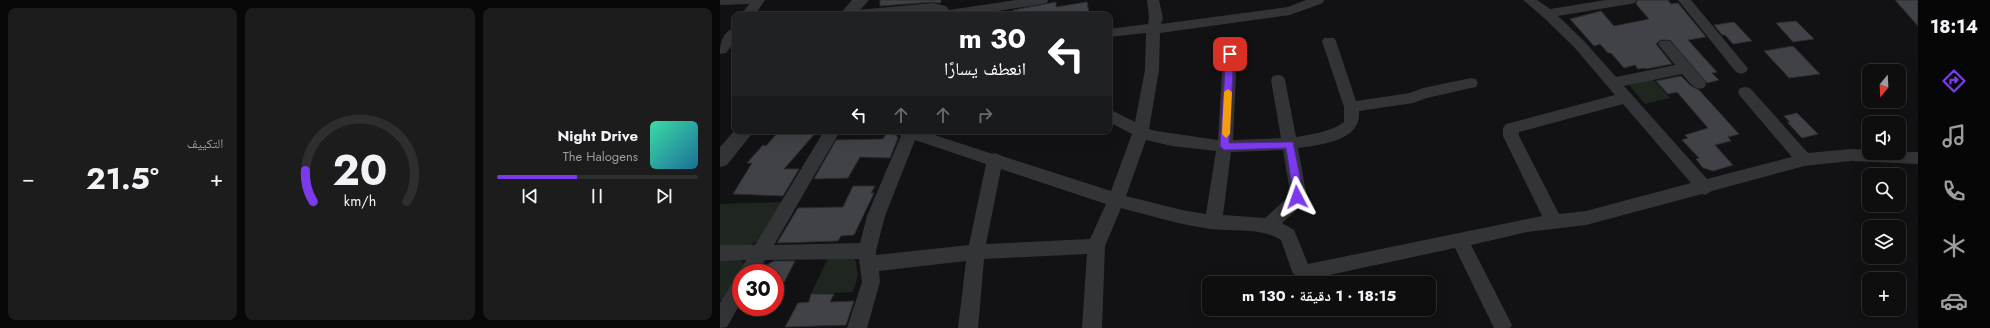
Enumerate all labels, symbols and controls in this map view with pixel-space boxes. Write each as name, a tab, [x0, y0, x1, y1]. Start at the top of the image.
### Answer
text: 18:14	[1930, 14, 1978, 40]
text: 30 m	[959, 18, 1026, 59]
icon: left	[1040, 28, 1092, 80]
pin	[1213, 37, 1247, 71]
icon: arrive	[1219, 43, 1241, 65]
text: انعطف يسارًا	[944, 56, 1026, 82]
north arrow	[1862, 64, 1906, 108]
map controls	[1862, 64, 1906, 316]
icon: directions	[1940, 67, 1968, 95]
icon: left	[848, 104, 870, 126]
icon: ahead	[890, 104, 912, 126]
icon: ahead	[932, 104, 954, 126]
icon: right	[974, 104, 996, 126]
button: sound	[1862, 116, 1906, 160]
icon: music	[1940, 122, 1968, 150]
text: Night Drive	[557, 125, 638, 147]
text: التكييف	[187, 134, 223, 153]
text: 20	[333, 140, 387, 201]
text: The Halogens	[563, 147, 638, 166]
text: 21.5°	[86, 157, 159, 200]
text: −	[22, 162, 35, 194]
text: +	[210, 162, 223, 194]
button: search	[1862, 168, 1906, 212]
position arrow	[1276, 176, 1318, 218]
icon: phone	[1940, 177, 1968, 205]
icon: previous	[519, 185, 541, 207]
icon: pause	[586, 185, 608, 207]
icon: next	[653, 185, 675, 207]
text: km/h	[344, 191, 376, 211]
button: layers	[1862, 220, 1906, 264]
icon: climate	[1940, 232, 1968, 260]
speed limit sign: 30	[732, 264, 784, 316]
button: +	[1862, 272, 1906, 316]
text: 18:15 · 1 دقيقة · 130 m	[1242, 285, 1396, 307]
icon: car	[1940, 287, 1968, 315]

